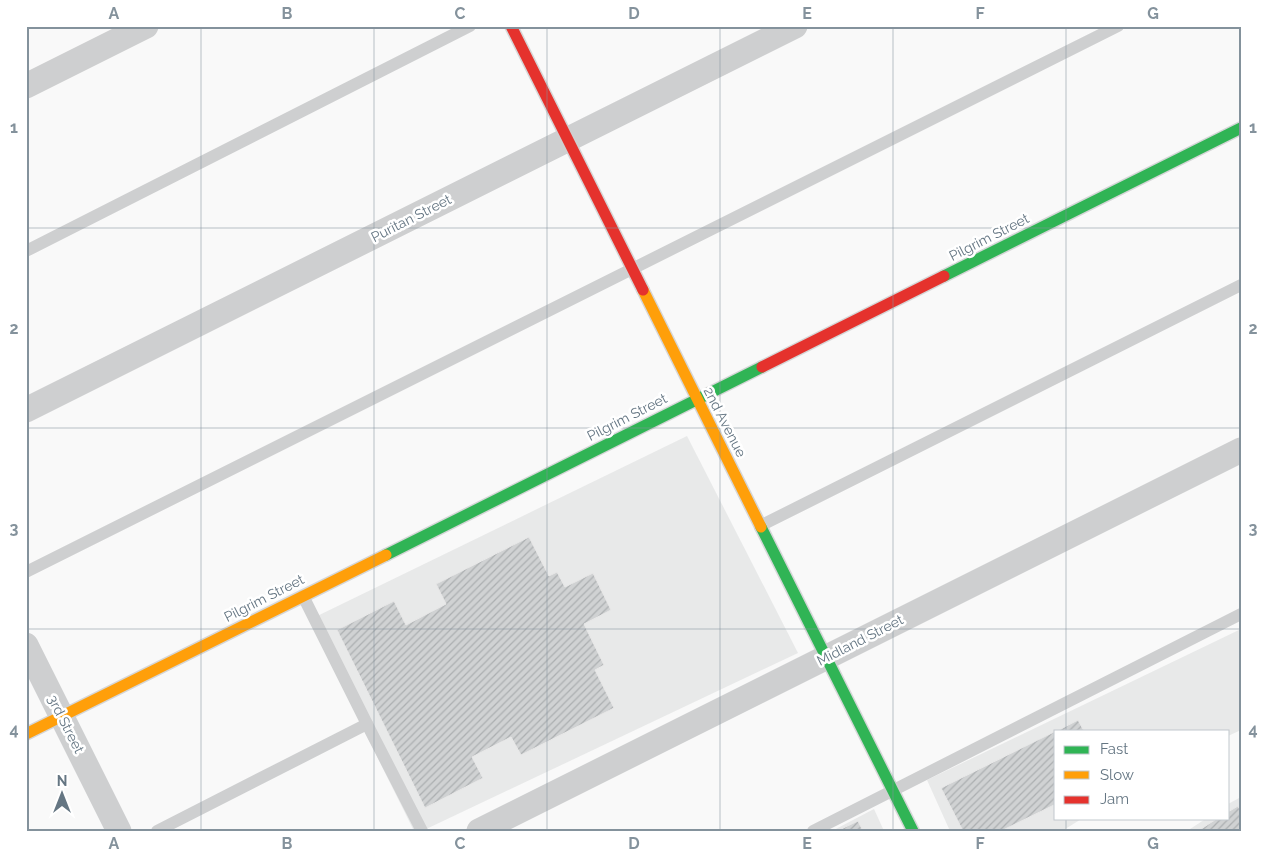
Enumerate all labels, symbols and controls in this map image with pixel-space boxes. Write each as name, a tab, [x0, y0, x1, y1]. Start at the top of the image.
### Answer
text: A	[109, 4, 120, 23]
text: B	[282, 4, 293, 23]
text: C	[455, 4, 466, 23]
text: D	[628, 4, 640, 23]
text: E	[802, 4, 812, 23]
text: F	[975, 4, 985, 23]
text: G	[1147, 4, 1159, 23]
text: 1	[10, 118, 18, 137]
text: 1	[1249, 118, 1257, 137]
street label: Puritan Street	[368, 191, 454, 245]
street label: Pilgrim Street	[946, 210, 1032, 264]
text: 2	[9, 319, 19, 338]
text: 2	[1248, 319, 1258, 338]
street label: 2nd Avenue	[701, 384, 749, 460]
street label: Pilgrim Street	[584, 390, 670, 444]
text: 3	[10, 519, 19, 538]
text: 3	[1249, 519, 1258, 538]
street label: Pilgrim Street	[221, 571, 307, 625]
street label: Midland Street	[814, 611, 906, 669]
street label: 3rd Street	[45, 692, 88, 756]
text: 4	[9, 720, 19, 739]
text: 4	[1248, 720, 1258, 739]
legend	[1054, 730, 1230, 820]
text: Fast	[1100, 740, 1128, 758]
text: Slow	[1100, 766, 1134, 784]
north arrow	[38, 770, 88, 820]
text: N	[57, 773, 67, 789]
text: Jam	[1100, 790, 1129, 808]
text: A	[109, 834, 120, 853]
text: B	[282, 834, 293, 853]
text: C	[455, 834, 466, 853]
text: D	[628, 834, 640, 853]
text: E	[802, 834, 812, 853]
text: F	[975, 834, 985, 853]
text: G	[1147, 834, 1159, 853]

